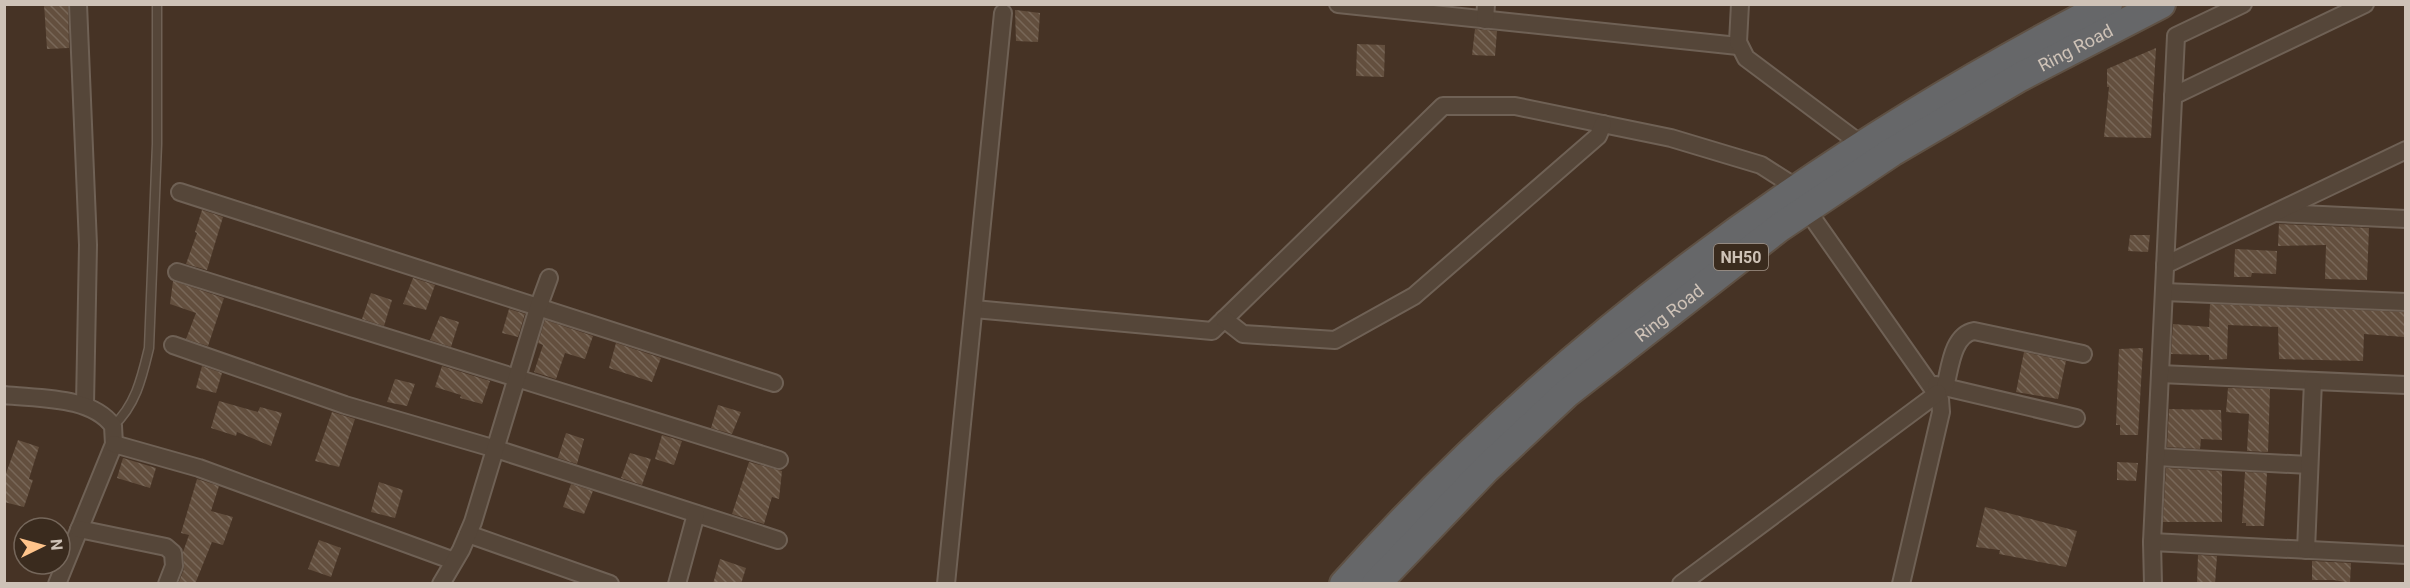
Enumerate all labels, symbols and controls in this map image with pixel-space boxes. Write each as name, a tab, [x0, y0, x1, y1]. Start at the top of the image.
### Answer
street label: Ring Road	[2034, 20, 2116, 76]
road number: NH50	[1714, 244, 1768, 270]
street label: Ring Road	[1631, 280, 1708, 346]
north arrow	[12, 516, 72, 576]
text: N	[46, 538, 66, 551]

